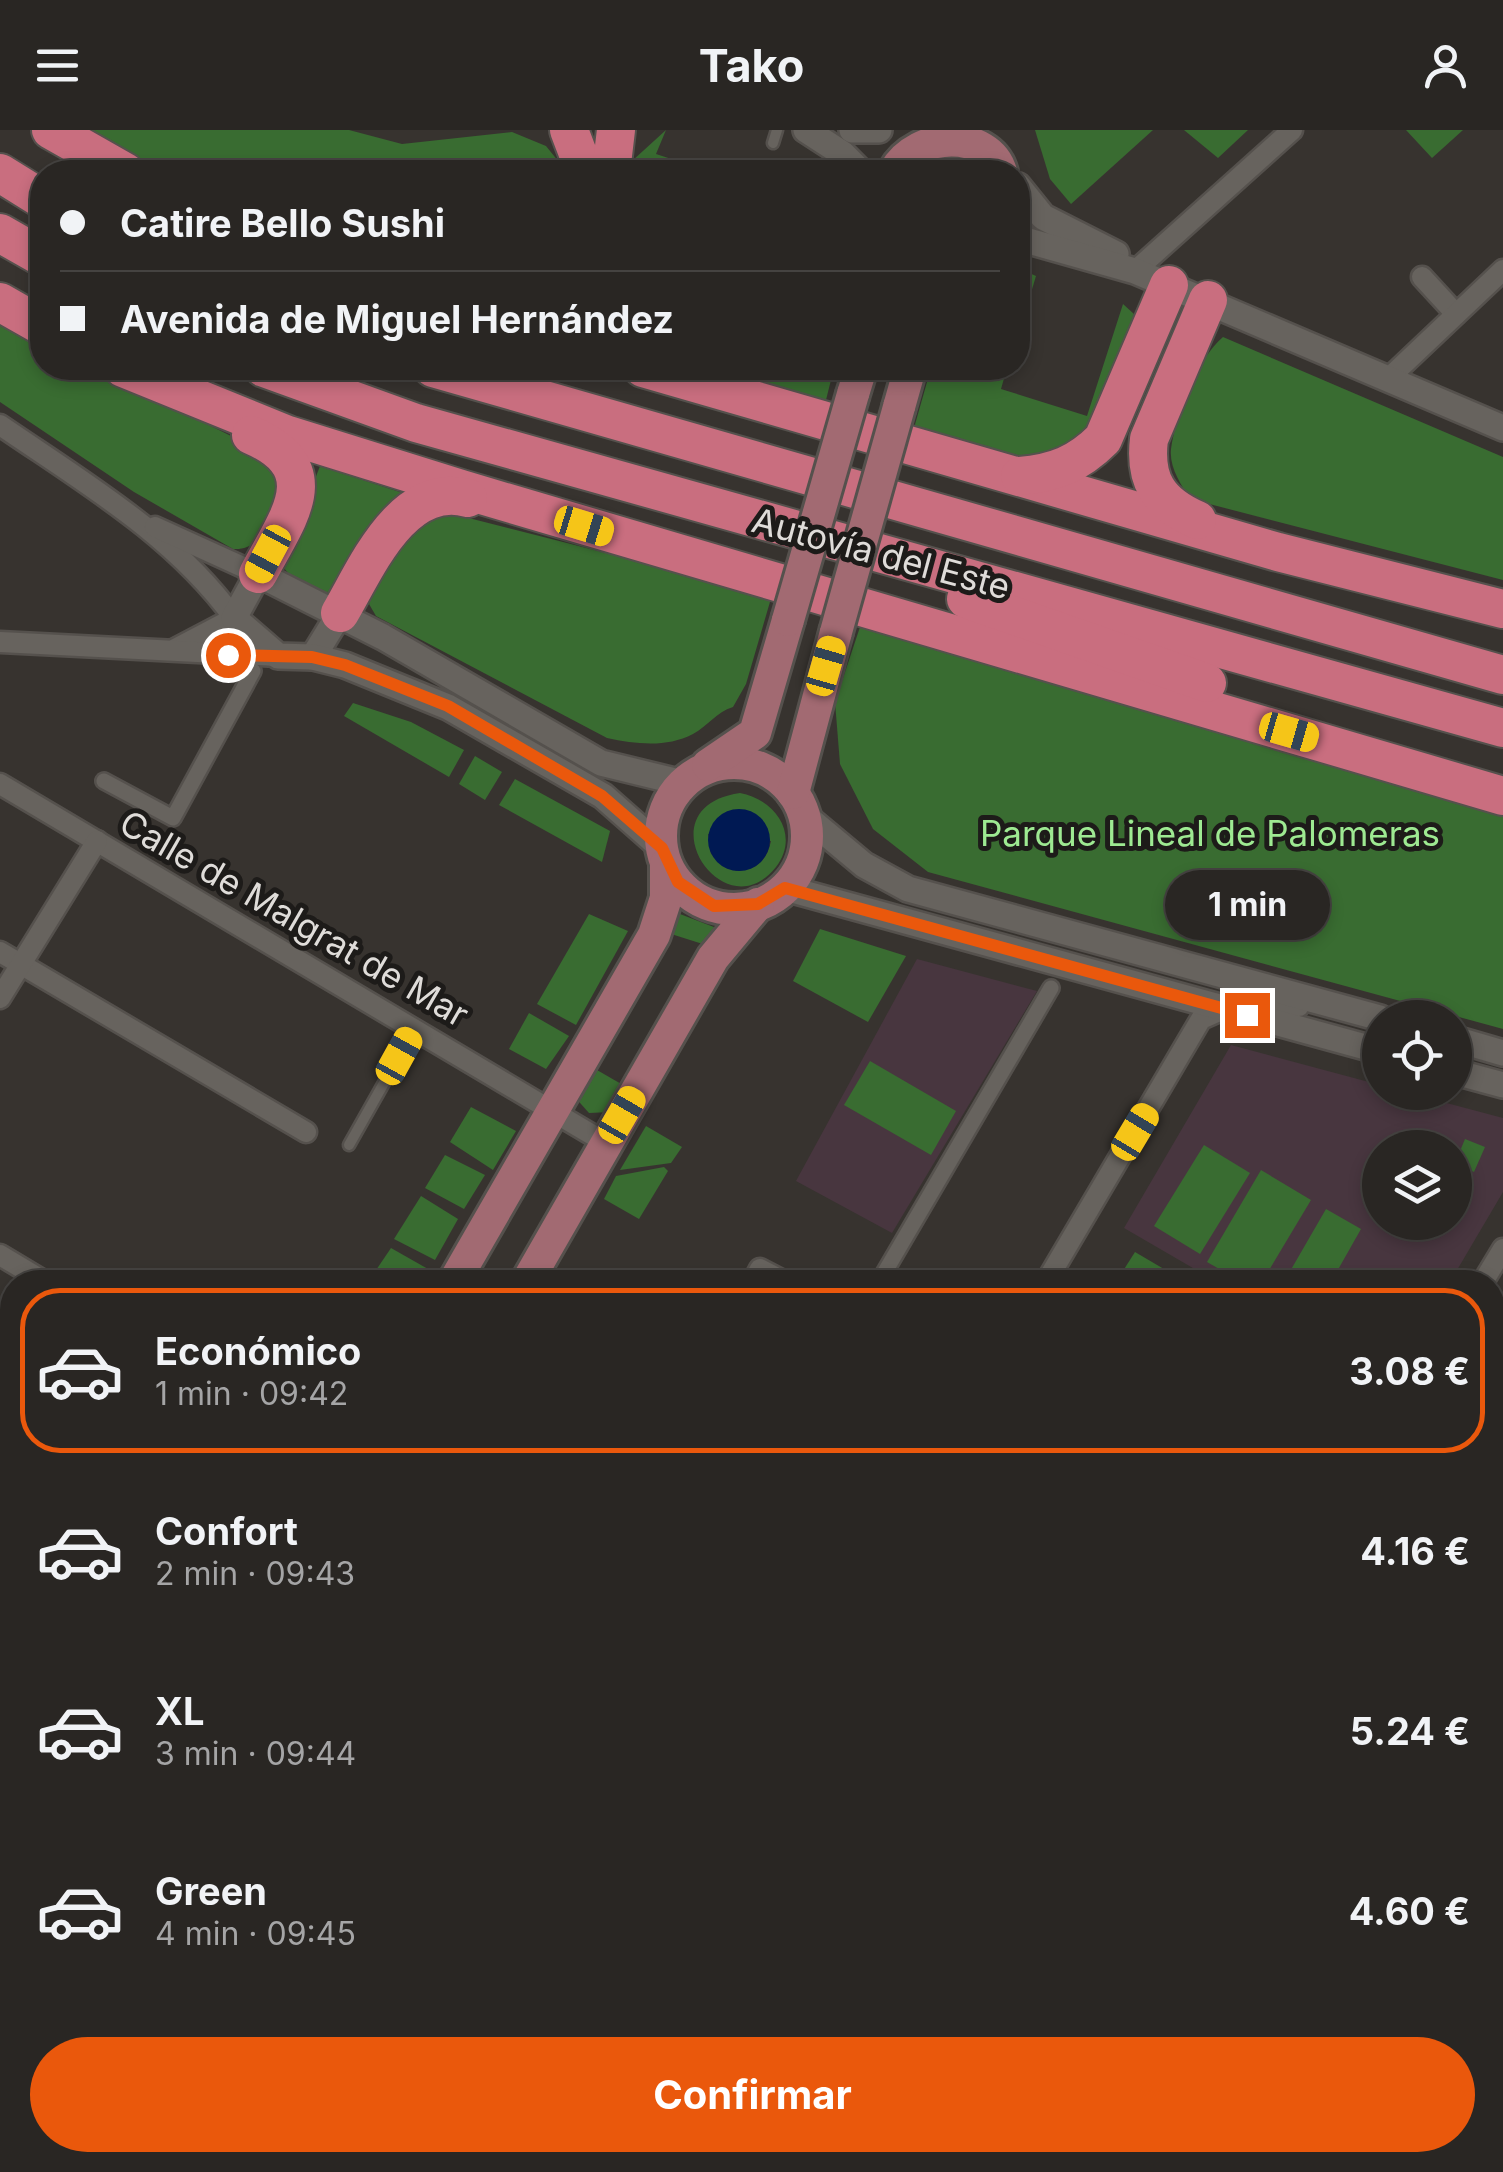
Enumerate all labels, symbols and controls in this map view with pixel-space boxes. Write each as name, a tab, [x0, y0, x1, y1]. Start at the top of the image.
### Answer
icon: menu	[30, 38, 85, 93]
text: Tako	[699, 38, 804, 93]
icon: person	[1418, 38, 1473, 93]
text: Catire Bello Sushi	[120, 200, 445, 246]
text: Avenida de Miguel Hernández	[120, 296, 674, 342]
street label: Autovía del Este	[748, 498, 1015, 608]
car	[551, 503, 617, 549]
car	[241, 520, 295, 588]
route start	[206, 633, 251, 678]
car	[803, 633, 849, 699]
car	[1256, 709, 1322, 755]
street label: Calle de Malgrat de Mar	[113, 801, 476, 1035]
park label: Parque Lineal de Palomeras	[980, 812, 1440, 854]
callout: 1 min	[1164, 870, 1330, 940]
text: 1 min	[1208, 885, 1287, 924]
route end	[1225, 993, 1270, 1038]
map controls	[1362, 1000, 1472, 1240]
button: locate	[1362, 1000, 1472, 1110]
car	[371, 1022, 427, 1090]
car	[594, 1082, 650, 1148]
car	[1107, 1099, 1163, 1165]
button: layers	[1362, 1130, 1472, 1240]
icon: car	[35, 1326, 125, 1416]
text: Económico	[155, 1328, 361, 1374]
text: 3.08 €	[1349, 1348, 1470, 1394]
text: 1 min · 09:42	[155, 1374, 348, 1413]
icon: car	[35, 1506, 125, 1596]
text: Confort	[155, 1508, 298, 1554]
text: 4.16 €	[1360, 1528, 1470, 1574]
text: 2 min · 09:43	[155, 1554, 355, 1593]
icon: car	[35, 1686, 125, 1776]
text: XL	[155, 1688, 205, 1734]
text: 5.24 €	[1350, 1708, 1470, 1754]
text: 3 min · 09:44	[155, 1734, 356, 1773]
icon: car	[35, 1866, 125, 1956]
text: Green	[155, 1868, 267, 1914]
text: 4.60 €	[1349, 1888, 1470, 1934]
text: 4 min · 09:45	[155, 1914, 356, 1953]
button: Confirmar	[30, 2037, 1475, 2152]

